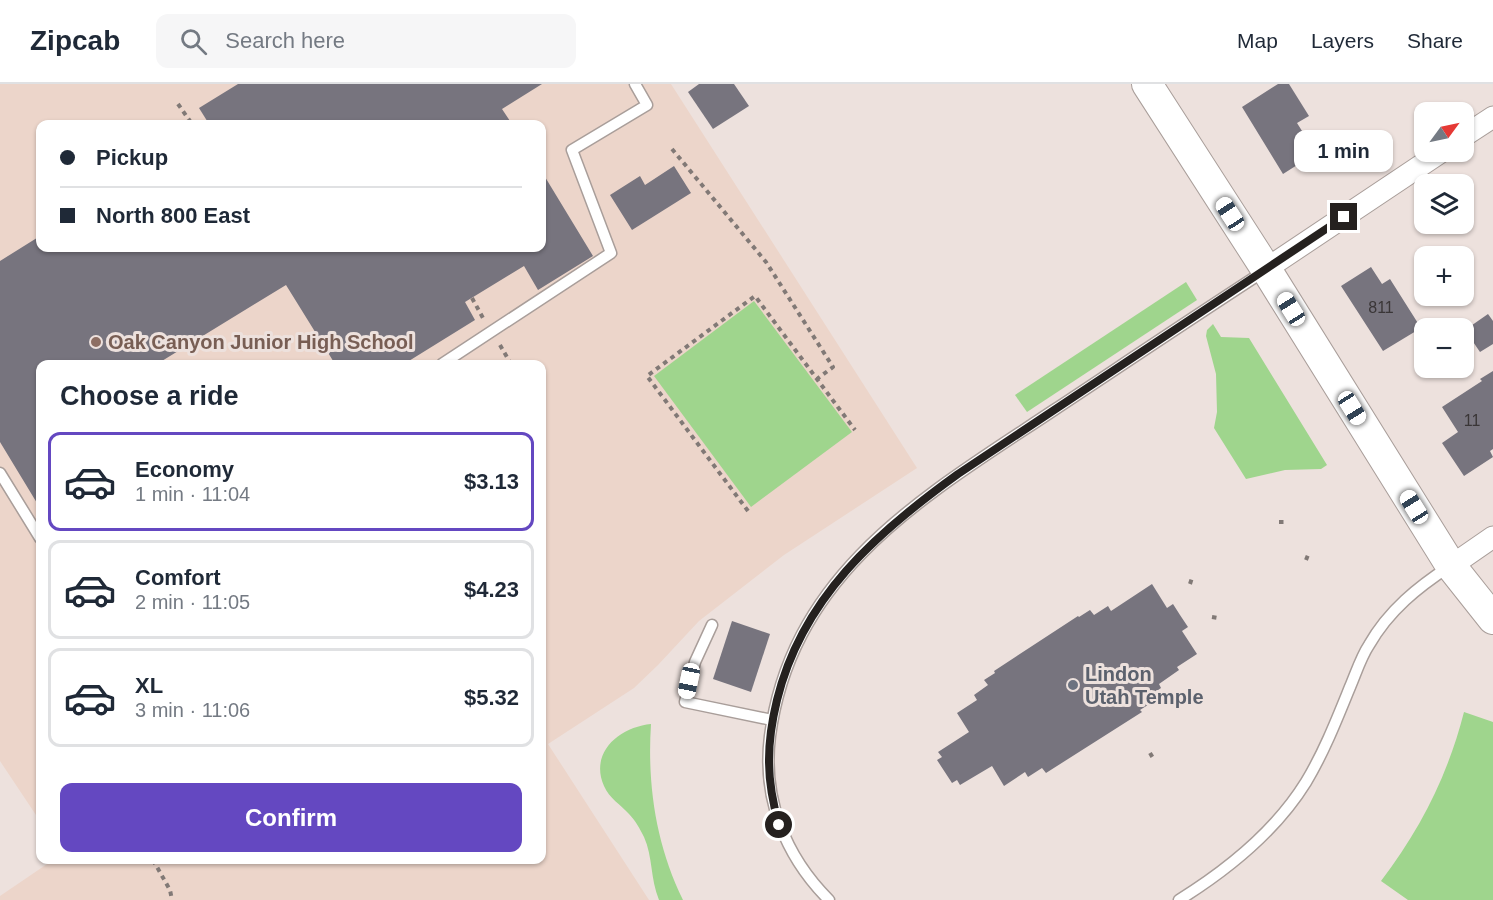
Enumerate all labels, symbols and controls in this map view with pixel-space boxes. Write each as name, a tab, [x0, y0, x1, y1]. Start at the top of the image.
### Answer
search box	[156, 14, 576, 68]
text: Zipcab	[30, 25, 120, 56]
icon: search	[177, 25, 210, 58]
text: Search here	[225, 28, 345, 53]
text: Map	[1237, 29, 1278, 52]
text: Layers	[1311, 29, 1374, 52]
text: Share	[1407, 29, 1463, 52]
north arrow	[1414, 102, 1474, 162]
map controls	[1414, 102, 1474, 378]
callout: 1 min	[1294, 130, 1394, 172]
text: 1 min	[1317, 140, 1370, 162]
text: Pickup	[96, 145, 168, 170]
button: layers	[1414, 174, 1474, 234]
car	[1213, 194, 1247, 234]
text: North 800 East	[96, 203, 250, 228]
route end	[1330, 203, 1357, 230]
button: +	[1414, 246, 1474, 306]
car	[1274, 289, 1308, 329]
house number: 811	[1368, 299, 1394, 316]
button: −	[1414, 318, 1474, 378]
place label: Oak Canyon Junior High School	[108, 331, 414, 353]
marker: Oak Canyon Junior High School	[89, 335, 103, 349]
text: Choose a ride	[60, 381, 239, 411]
car	[1335, 388, 1369, 428]
house number: 11	[1464, 412, 1480, 429]
icon: car	[63, 455, 117, 509]
text: Economy	[135, 457, 234, 482]
text: $3.13	[464, 469, 519, 494]
text: 1 min · 11:04	[135, 483, 250, 505]
car	[1397, 487, 1431, 527]
icon: car	[63, 563, 117, 617]
text: Comfort	[135, 565, 221, 590]
text: $4.23	[464, 577, 519, 602]
text: 2 min · 11:05	[135, 591, 250, 613]
car	[676, 662, 702, 700]
place label: Lindon Utah Temple	[1085, 663, 1204, 708]
icon: car	[63, 671, 117, 725]
text: XL	[135, 673, 163, 698]
marker: Lindon Utah Temple	[1066, 678, 1080, 692]
text: $5.32	[464, 685, 519, 710]
text: 3 min · 11:06	[135, 699, 250, 721]
button: Confirm	[60, 783, 522, 852]
route start	[765, 811, 792, 838]

